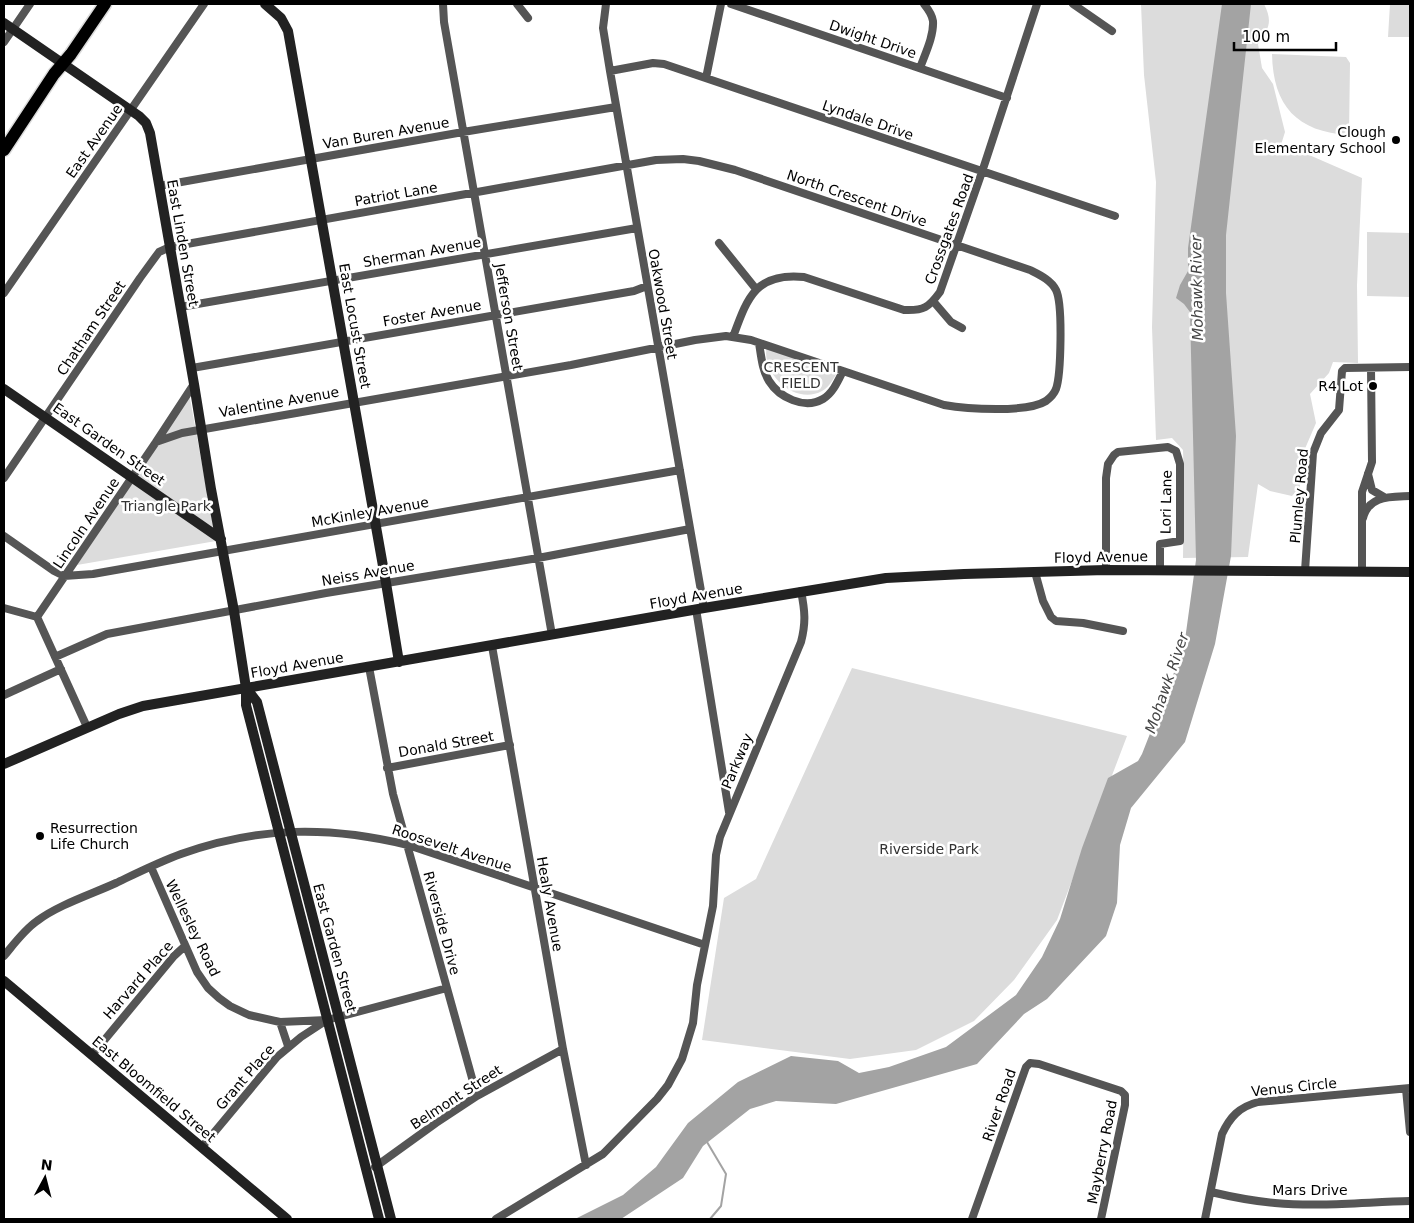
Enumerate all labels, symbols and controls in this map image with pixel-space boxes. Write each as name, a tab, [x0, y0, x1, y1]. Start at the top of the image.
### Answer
street label: Dwight Drive	[827, 17, 919, 61]
scale bar	[1234, 20, 1336, 52]
text: 100 m	[1242, 28, 1290, 46]
street label: Lyndale Drive	[820, 97, 916, 143]
street label: East Avenue	[63, 101, 125, 181]
street label: Van Buren Avenue	[321, 114, 451, 152]
place label: Clough Elementary School	[1254, 124, 1386, 156]
marker: Clough Elementary School	[1390, 134, 1402, 146]
street label: North Crescent Drive	[785, 166, 929, 230]
street label: Crossgates Road	[922, 171, 976, 287]
street label: East Linden Street	[164, 178, 202, 308]
street label: Patriot Lane	[353, 179, 439, 209]
street label: Sherman Avenue	[362, 234, 482, 270]
water label: Mohawk River	[1187, 234, 1207, 341]
street label: Oakwood Street	[645, 247, 681, 361]
street label: Jefferson Street	[492, 261, 526, 372]
street label: East Locust Street	[336, 262, 374, 390]
street label: Chatham Street	[53, 277, 129, 378]
street label: Foster Avenue	[381, 296, 483, 330]
park label: CRESCENT FIELD	[764, 359, 839, 391]
place label: R4 Lot	[1318, 378, 1364, 394]
marker: R4 Lot	[1367, 380, 1379, 392]
street label: Valentine Avenue	[218, 384, 340, 420]
street label: East Garden Street	[50, 399, 168, 489]
street label: Plumley Road	[1287, 448, 1311, 544]
street label: Lori Lane	[1157, 470, 1175, 534]
street label: Lincoln Avenue	[50, 475, 122, 571]
street label: McKinley Avenue	[310, 494, 430, 530]
park label: Triangle Park	[120, 498, 212, 514]
street label: Floyd Avenue	[1054, 548, 1148, 566]
street label: Neiss Avenue	[320, 557, 416, 589]
street label: Floyd Avenue	[648, 580, 744, 612]
water label: Mohawk River	[1141, 629, 1193, 736]
street label: Floyd Avenue	[249, 649, 345, 681]
street label: Donald Street	[397, 728, 495, 760]
street label: Parkway	[718, 731, 756, 791]
place label: Resurrection Life Church	[50, 820, 138, 852]
street label: Roosevelt Avenue	[390, 821, 514, 875]
marker: Resurrection Life Church	[34, 830, 46, 842]
park label: Riverside Park	[879, 841, 980, 857]
street label: Healy Avenue	[534, 855, 566, 953]
street label: Riverside Drive	[420, 869, 464, 977]
street label: Wellesley Road	[163, 877, 223, 979]
street label: East Garden Street	[310, 882, 360, 1015]
street label: Harvard Place	[100, 938, 176, 1022]
street label: East Bloomfield Street	[89, 1033, 219, 1146]
street label: Grant Place	[212, 1041, 278, 1113]
street label: Belmont Street	[407, 1061, 505, 1132]
street label: River Road	[979, 1067, 1019, 1143]
street label: Venus Circle	[1250, 1075, 1338, 1099]
street label: Mayberry Road	[1084, 1099, 1120, 1205]
north arrow	[20, 1153, 70, 1203]
text: N	[40, 1156, 53, 1174]
street label: Mars Drive	[1272, 1182, 1348, 1198]

